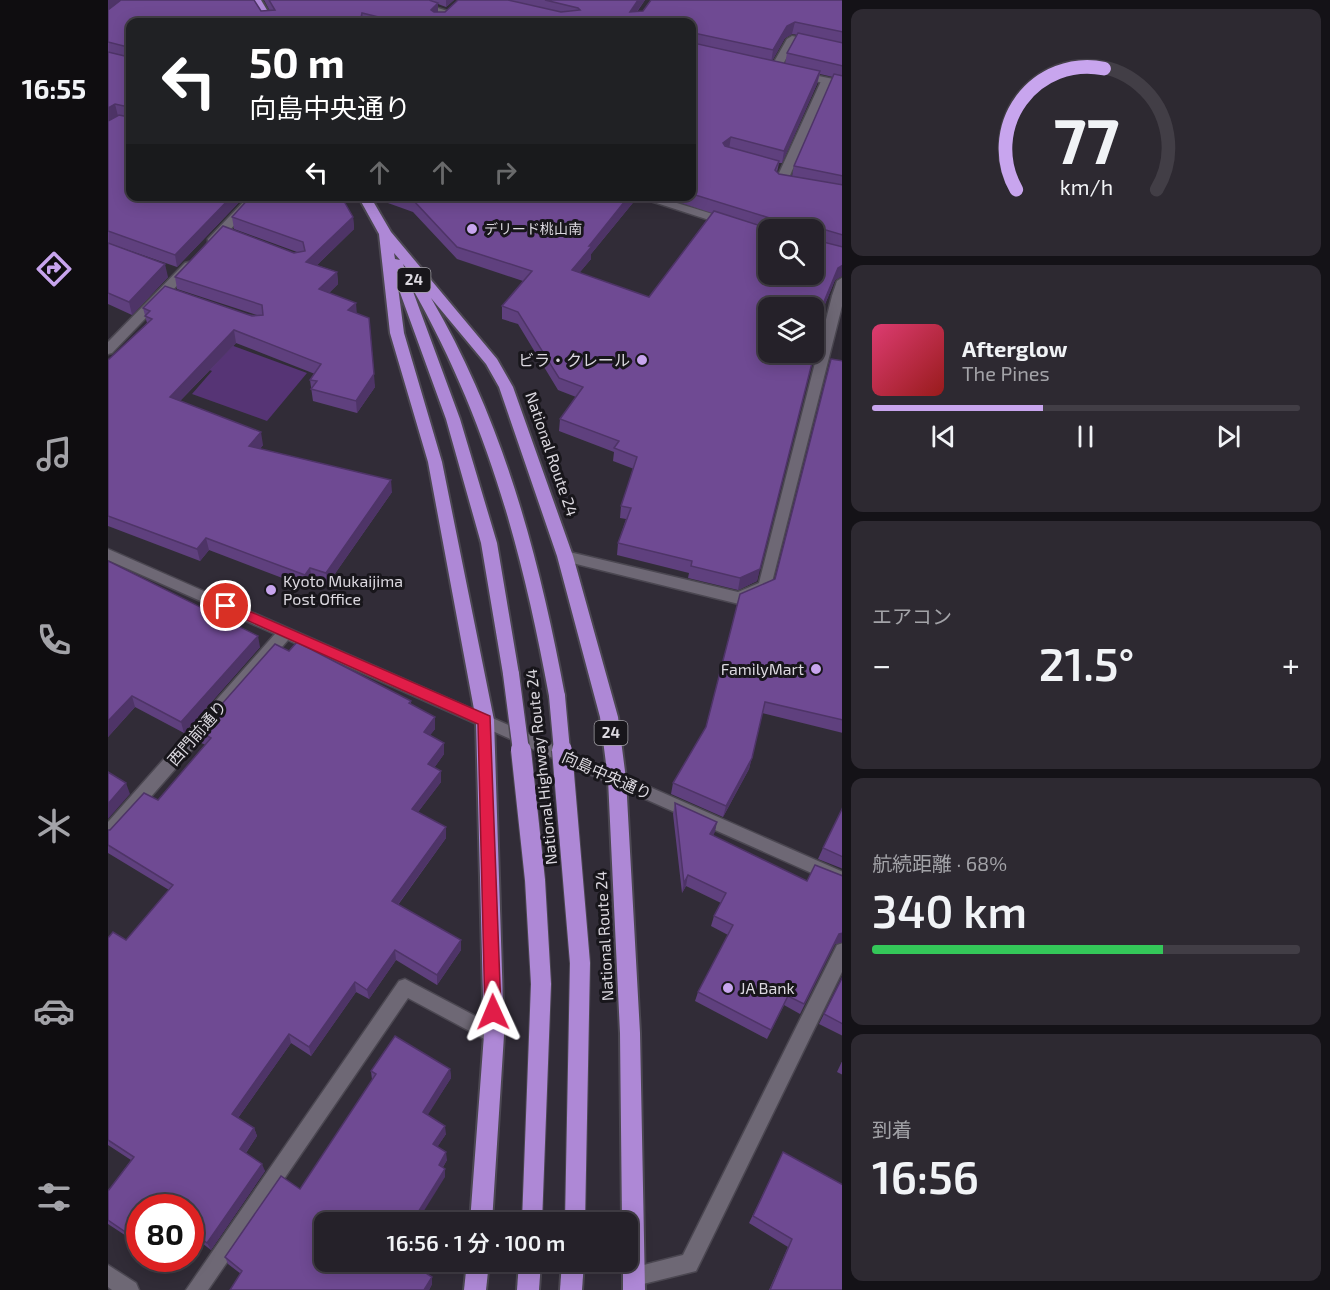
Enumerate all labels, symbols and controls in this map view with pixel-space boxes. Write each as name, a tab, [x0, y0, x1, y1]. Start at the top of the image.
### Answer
text: 50 m	[249, 36, 345, 86]
icon: left	[150, 42, 228, 120]
text: 16:55	[22, 72, 86, 104]
text: 向島中央通り	[249, 91, 411, 123]
text: 77	[1053, 102, 1119, 177]
icon: left	[300, 156, 333, 189]
icon: ahead	[363, 156, 396, 189]
icon: ahead	[426, 156, 459, 189]
icon: right	[489, 156, 522, 189]
text: km/h	[1059, 174, 1113, 199]
map controls	[758, 219, 824, 363]
button: search	[758, 219, 824, 285]
place label: デリード桃山南	[484, 220, 582, 237]
marker: デリード桃山南	[465, 222, 479, 236]
icon: directions	[33, 248, 75, 290]
road number: 24	[398, 268, 430, 292]
button: layers	[758, 297, 824, 363]
text: Afterglow	[962, 335, 1067, 361]
place label: ビラ・クレール	[518, 350, 630, 369]
marker: ビラ・クレール	[635, 353, 649, 367]
text: The Pines	[962, 361, 1050, 385]
street label: National Route 24	[522, 389, 583, 519]
icon: previous	[927, 420, 960, 453]
icon: pause	[1069, 420, 1102, 453]
icon: next	[1212, 420, 1245, 453]
icon: music	[33, 433, 75, 475]
place label: Kyoto Mukaijima Post Office	[283, 571, 403, 608]
pin	[200, 580, 251, 631]
marker: Kyoto Mukaijima Post Office	[264, 583, 278, 597]
icon: arrive	[209, 589, 242, 622]
text: エアコン	[872, 604, 952, 628]
icon: phone	[33, 619, 75, 661]
text: 21.5°	[1039, 636, 1134, 690]
text: −	[872, 644, 891, 684]
text: +	[1282, 644, 1300, 684]
place label: FamilyMart	[721, 659, 804, 678]
marker: FamilyMart	[809, 662, 823, 676]
street label: National Highway Route 24	[521, 668, 560, 866]
street label: 西門前通り	[163, 696, 230, 769]
road number: 24	[594, 721, 628, 745]
street label: 向島中央通り	[559, 746, 655, 803]
icon: climate	[33, 805, 75, 847]
text: 航続距離 · 68%	[872, 851, 1007, 875]
street label: National Route 24	[591, 870, 616, 1002]
text: 340 km	[872, 883, 1027, 937]
place label: JA Bank	[740, 978, 795, 997]
position arrow	[461, 980, 525, 1044]
marker: JA Bank	[721, 981, 735, 995]
icon: car	[33, 990, 75, 1032]
text: 到着	[872, 1117, 912, 1141]
text: 16:56	[872, 1149, 979, 1203]
icon: filters	[33, 1176, 75, 1218]
speed limit sign: 80	[126, 1194, 204, 1272]
text: 16:56 · 1 分 · 100 m	[387, 1229, 565, 1255]

